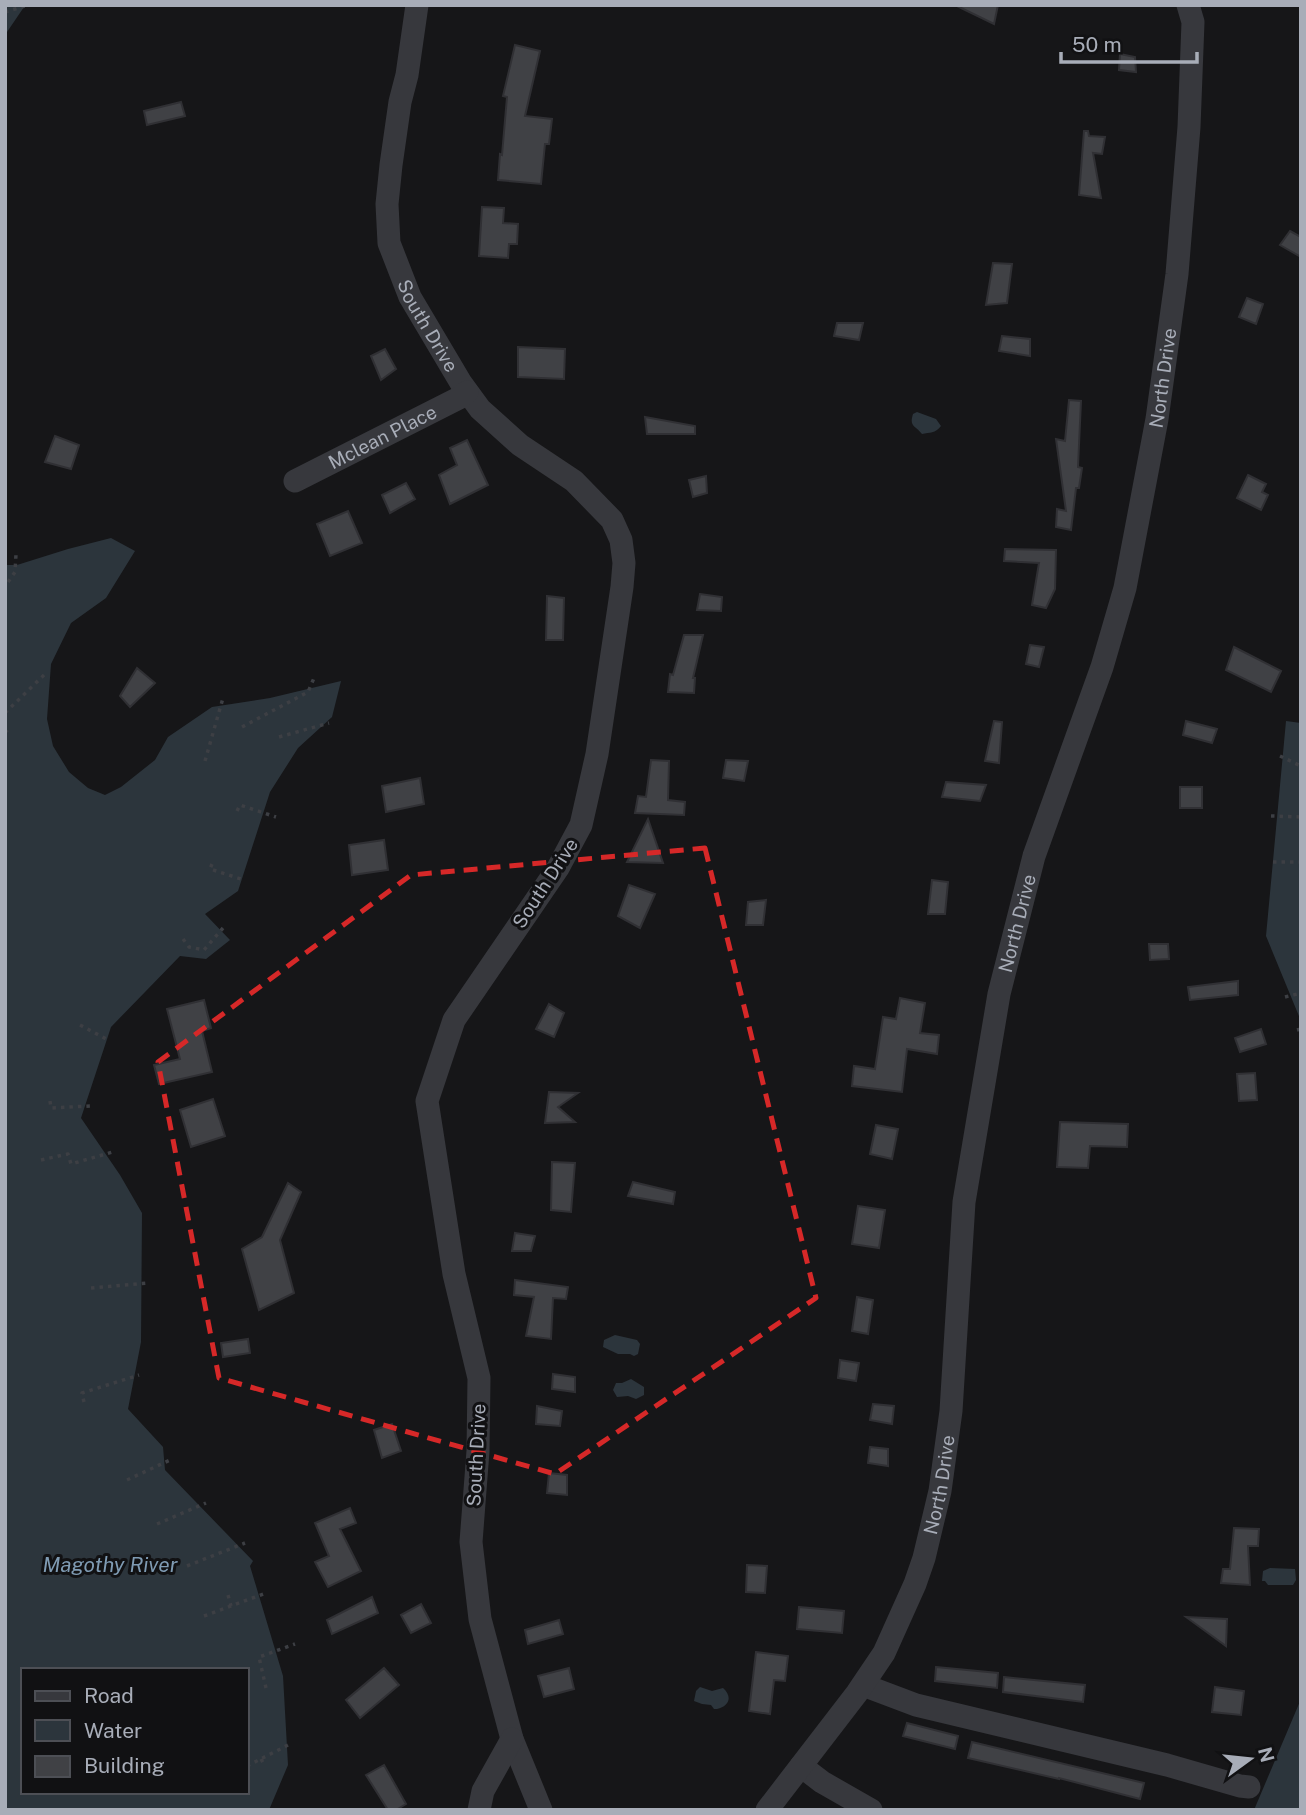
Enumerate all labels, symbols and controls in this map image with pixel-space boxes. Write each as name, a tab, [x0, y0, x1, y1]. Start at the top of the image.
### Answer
scale bar	[1061, 21, 1198, 65]
text: 50 m	[1072, 32, 1122, 57]
street label: South Drive	[393, 276, 463, 376]
street label: North Drive	[1145, 327, 1180, 430]
street label: Mclean Place	[325, 400, 440, 473]
street label: South Drive	[508, 834, 582, 932]
street label: North Drive	[994, 872, 1040, 975]
street label: South Drive	[462, 1403, 490, 1507]
street label: North Drive	[919, 1434, 959, 1537]
water label: Magothy River	[42, 1552, 179, 1577]
legend	[21, 1668, 248, 1794]
text: Road	[84, 1683, 134, 1708]
text: Water	[84, 1718, 142, 1743]
north arrow	[1215, 1724, 1285, 1794]
text: N	[1254, 1745, 1279, 1765]
text: Building	[84, 1753, 165, 1778]

